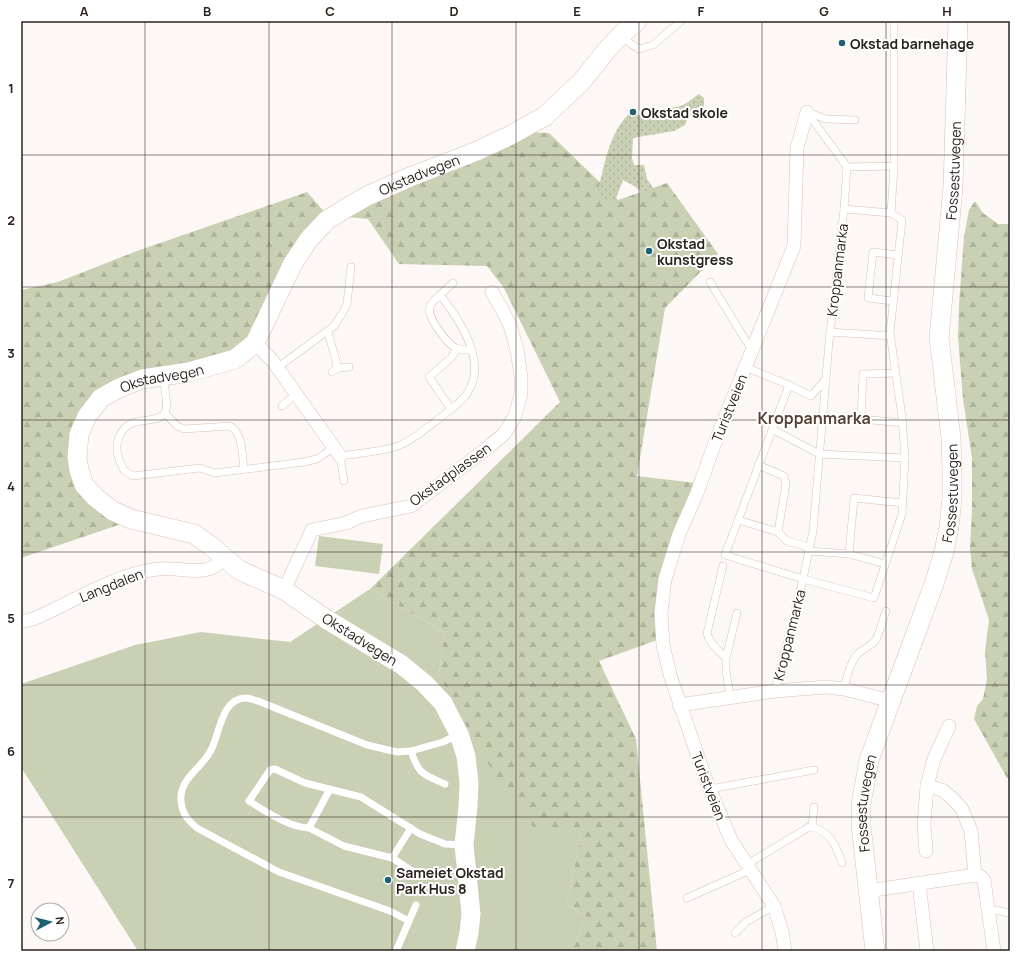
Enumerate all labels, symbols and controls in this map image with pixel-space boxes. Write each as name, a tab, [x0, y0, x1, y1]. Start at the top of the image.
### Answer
text: A	[80, 2, 89, 20]
text: B	[203, 2, 211, 20]
text: C	[325, 2, 335, 20]
text: D	[449, 2, 459, 20]
text: E	[573, 2, 581, 20]
text: F	[698, 2, 705, 20]
text: G	[819, 2, 829, 20]
text: H	[942, 2, 952, 20]
place label: Okstad barnehage	[850, 34, 974, 53]
marker: Okstad barnehage	[837, 38, 847, 48]
text: 1	[8, 79, 14, 97]
place label: Okstad skole	[641, 103, 728, 122]
marker: Okstad skole	[628, 107, 638, 117]
street label: Fossestuvegen	[940, 121, 964, 221]
street label: Okstadvegen	[376, 149, 462, 199]
text: 2	[7, 211, 15, 229]
street label: Kroppanmarka	[822, 222, 852, 318]
place label: Okstad kunstgress	[657, 234, 734, 269]
marker: Okstad kunstgress	[644, 246, 654, 256]
text: 3	[7, 344, 15, 362]
street label: Okstadvegen	[117, 359, 206, 396]
street label: Turistveien	[707, 371, 751, 445]
district label: Kroppanmarka	[757, 407, 871, 429]
street label: Okstadplassen	[405, 438, 495, 510]
street label: Fossestuvegen	[937, 444, 962, 544]
text: 4	[7, 477, 15, 495]
street label: Langdalen	[76, 564, 146, 606]
street label: Kroppanmarka	[768, 587, 810, 683]
street label: Okstadvegen	[319, 608, 401, 670]
text: 5	[7, 609, 15, 627]
text: 6	[7, 742, 15, 760]
street label: Turistveien	[687, 749, 731, 823]
street label: Fossestuvegen	[851, 751, 880, 853]
place label: Sameiet Okstad Park Hus 8	[396, 863, 504, 898]
text: 7	[8, 874, 15, 892]
marker: Sameiet Okstad Park Hus 8	[383, 875, 393, 885]
north arrow	[30, 902, 70, 942]
text: N	[52, 916, 68, 926]

